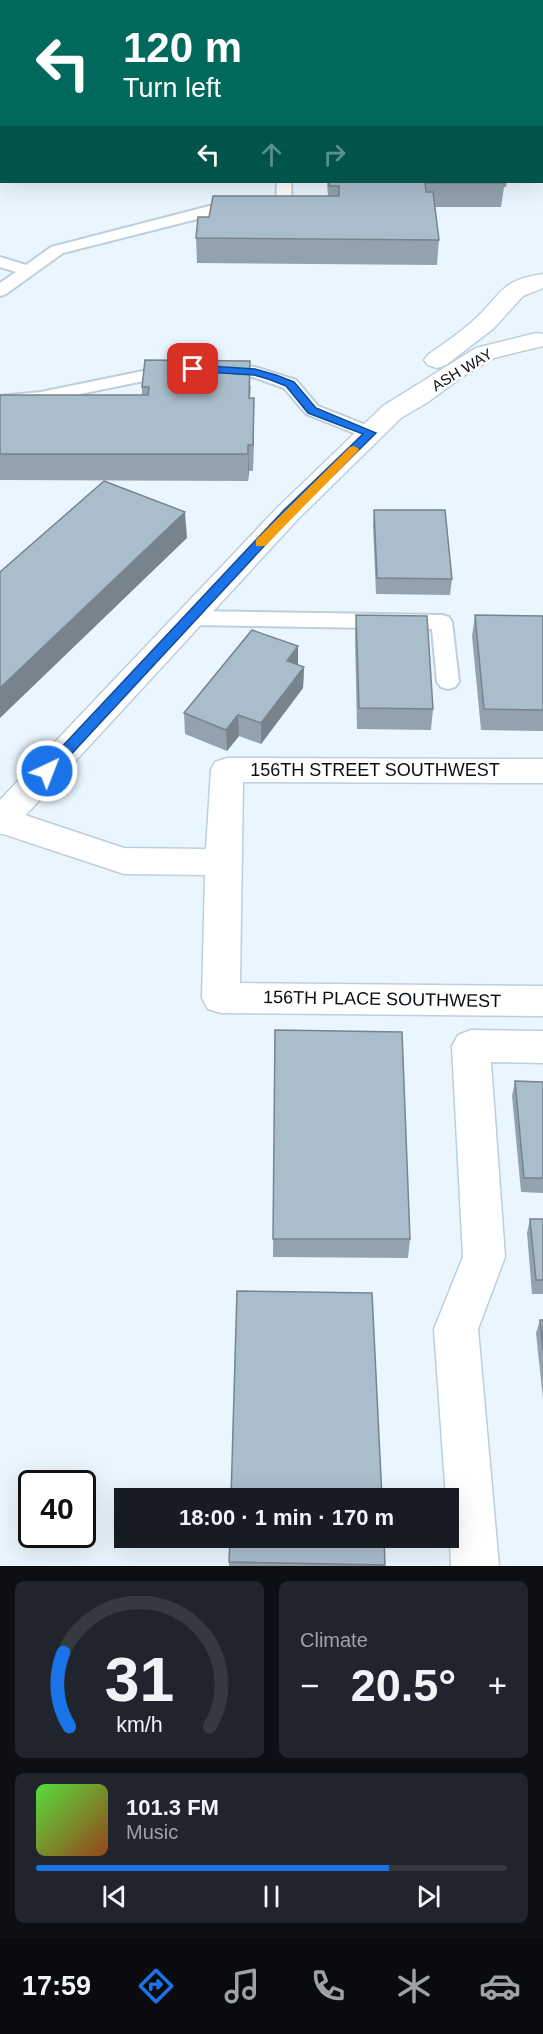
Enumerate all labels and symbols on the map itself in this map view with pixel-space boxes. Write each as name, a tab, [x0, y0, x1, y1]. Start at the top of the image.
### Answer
pin	[167, 343, 218, 394]
street label: ASH WAY	[428, 345, 495, 394]
position arrow	[15, 739, 79, 803]
street label: 156TH STREET SOUTHWEST	[250, 760, 500, 780]
street label: 156TH PLACE SOUTHWEST	[263, 987, 501, 1011]
speed limit sign: 40	[18, 1470, 96, 1548]

